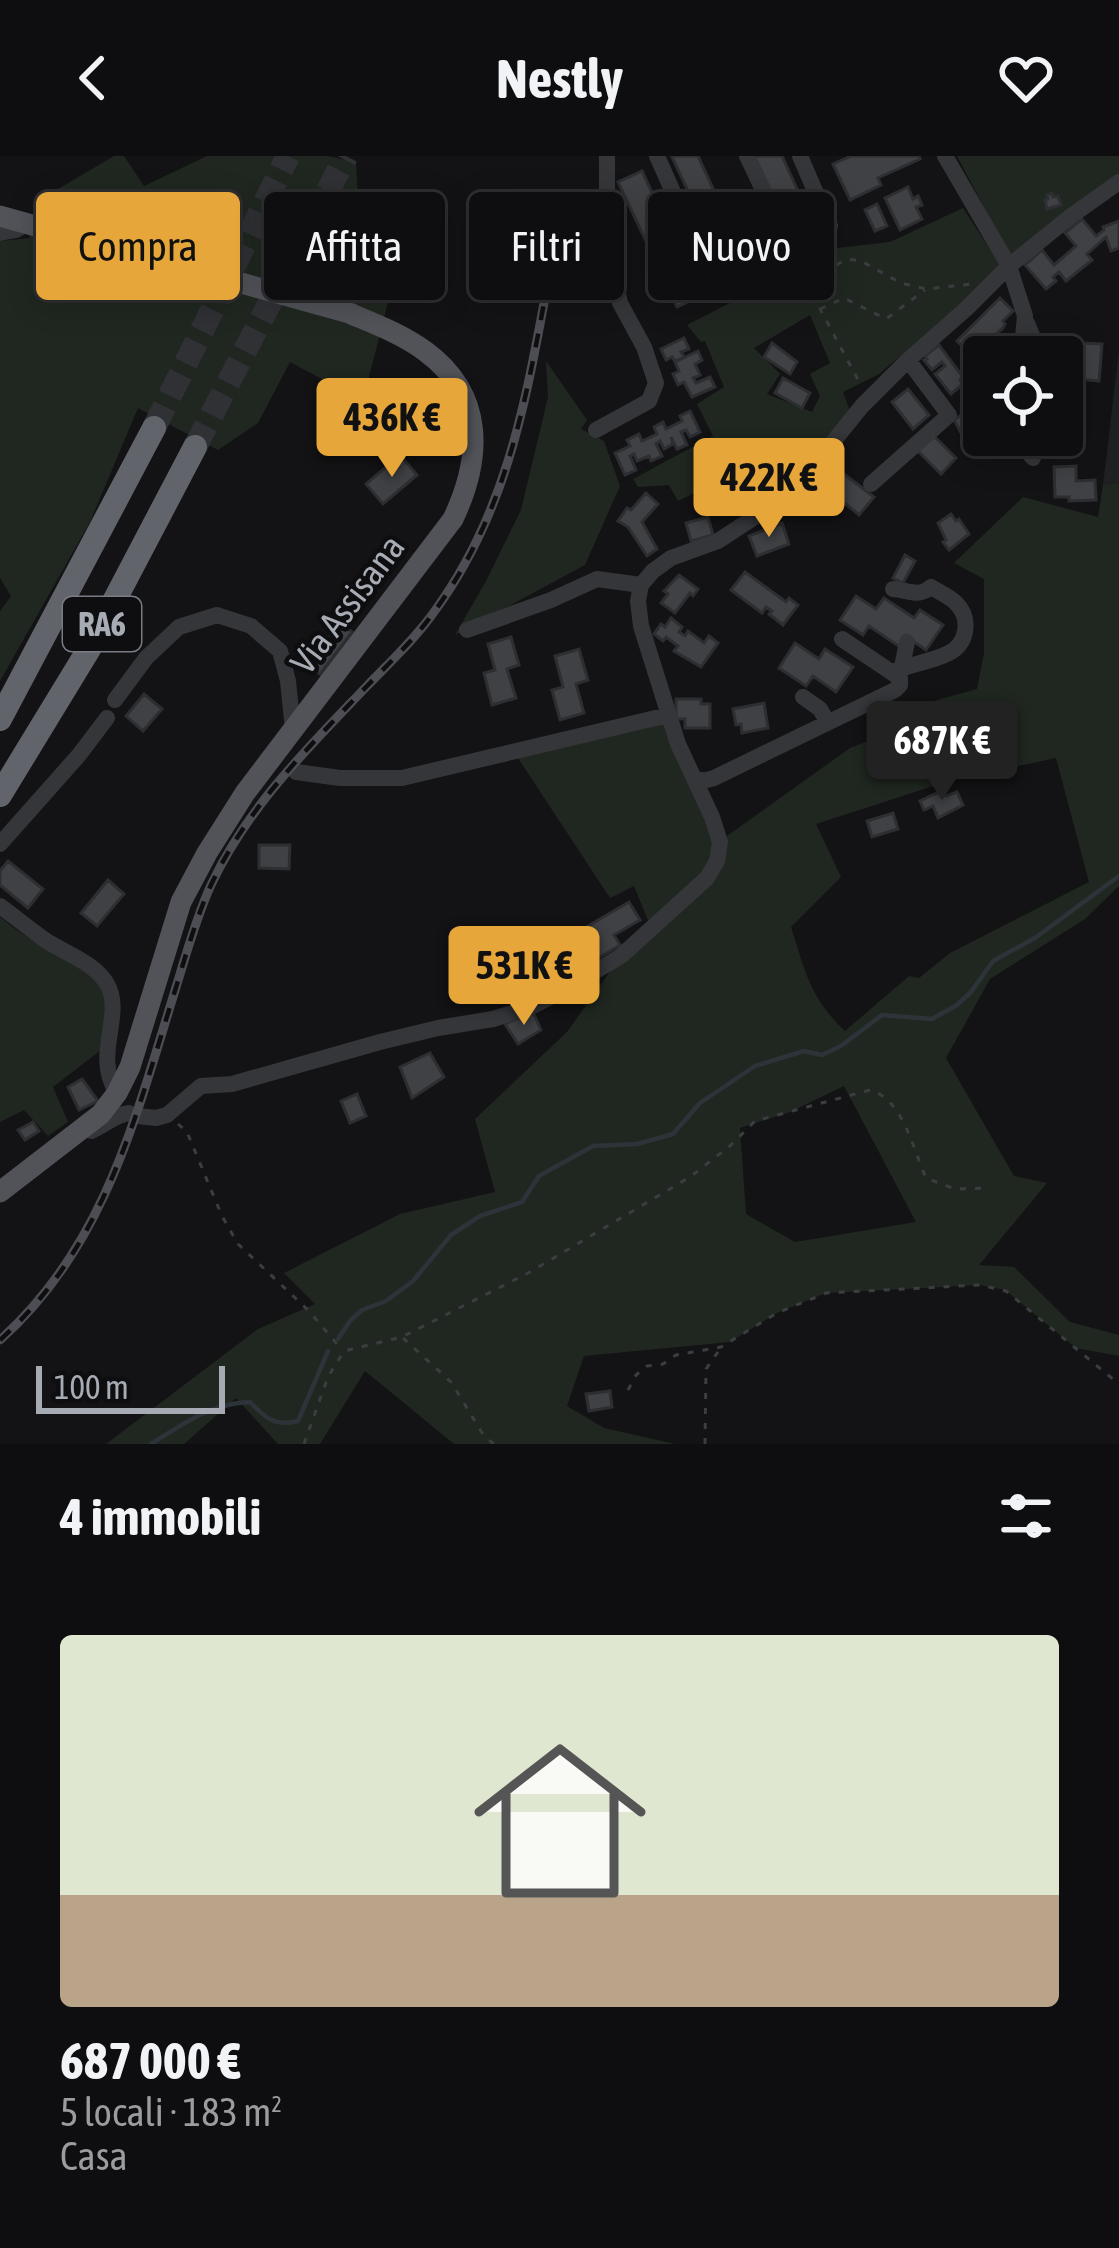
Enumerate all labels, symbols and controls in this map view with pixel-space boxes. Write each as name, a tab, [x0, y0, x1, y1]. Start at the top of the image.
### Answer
icon: back	[60, 45, 126, 111]
icon: heart	[993, 45, 1059, 111]
text: Nestly	[496, 48, 623, 109]
chip: Compra	[36, 192, 240, 300]
chip: Affitta	[264, 192, 445, 300]
chip: Filtri	[469, 192, 624, 300]
chip: Nuovo	[648, 192, 834, 300]
map controls	[963, 336, 1083, 456]
button: locate	[963, 336, 1083, 456]
pin: 436K €	[294, 378, 490, 480]
text: 436K €	[344, 395, 441, 439]
pin: 422K €	[671, 438, 867, 540]
text: 422K €	[721, 455, 818, 499]
street label: Via Assisana	[281, 526, 413, 682]
road number: RA6	[63, 597, 141, 651]
pin: 687K €	[844, 701, 1040, 803]
text: 687K €	[894, 718, 991, 762]
pin: 531K €	[426, 926, 622, 1028]
text: 531K €	[476, 943, 573, 987]
scale bar	[36, 1360, 225, 1413]
text: 100 m	[54, 1368, 129, 1406]
icon: filters	[993, 1483, 1059, 1549]
text: 4 immobili	[60, 1487, 261, 1546]
icon: home	[452, 1713, 668, 1929]
text: 687 000 €	[60, 2031, 241, 2090]
text: 5 locali · 183 m²	[60, 2090, 282, 2134]
text: Casa	[60, 2134, 128, 2178]

